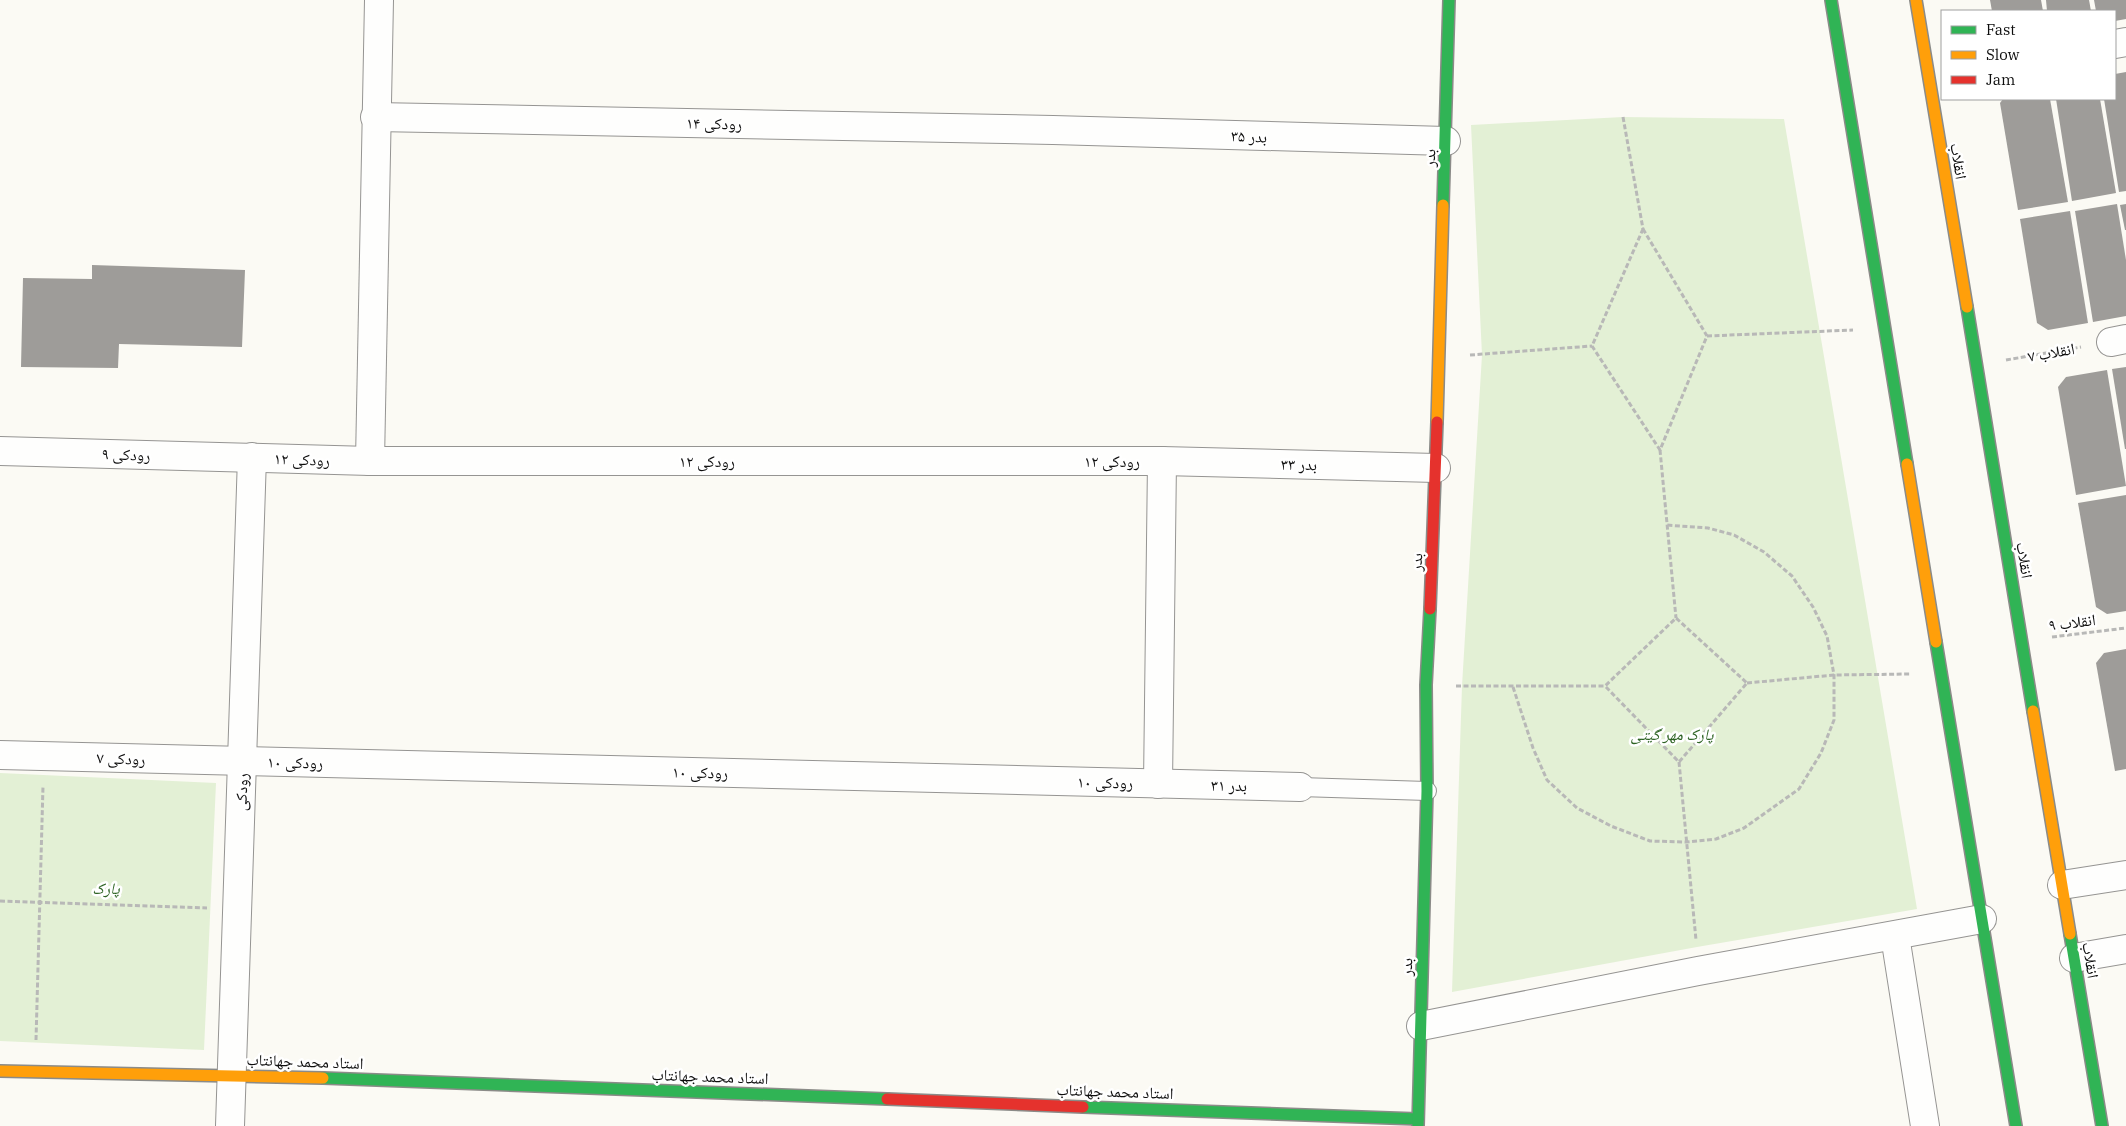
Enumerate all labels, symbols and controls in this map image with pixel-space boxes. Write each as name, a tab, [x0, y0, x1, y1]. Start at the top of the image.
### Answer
legend	[1941, 10, 2116, 100]
text: Fast	[1986, 20, 2016, 39]
text: Slow	[1986, 45, 2020, 64]
text: Jam	[1986, 70, 2015, 89]
street label: رودکی ۱۴	[686, 113, 742, 134]
street label: بدر ۳۵	[1231, 125, 1267, 147]
street label: انقلاب	[1946, 141, 1972, 181]
street label: بدر	[1419, 149, 1439, 168]
street label: انقلاب ۷	[2026, 338, 2076, 366]
street label: رودکی ۹	[101, 443, 151, 466]
street label: رودکی ۱۲	[274, 448, 330, 471]
street label: رودکی ۱۲	[679, 451, 735, 472]
street label: رودکی ۱۲	[1084, 451, 1140, 472]
street label: بدر ۳۳	[1281, 454, 1317, 474]
street label: انقلاب	[2012, 540, 2038, 580]
street label: بدر	[1405, 552, 1426, 573]
street label: انقلاب ۹	[2047, 609, 2097, 635]
park label: پارک مهر گیتی	[1630, 724, 1714, 745]
street label: رودکی ۷	[96, 747, 146, 770]
street label: رودکی ۱۰	[267, 752, 323, 773]
street label: رودکی ۱۰	[672, 762, 728, 783]
street label: رودکی ۱۰	[1077, 772, 1133, 793]
street label: رودکی	[230, 773, 253, 811]
street label: بدر ۳۱	[1211, 775, 1247, 795]
park label: پارک	[92, 878, 120, 898]
street label: انقلاب	[2078, 940, 2104, 980]
street label: بدر	[1396, 958, 1416, 977]
street label: استاد محمد جهانتاب	[246, 1049, 364, 1073]
street label: استاد محمد جهانتاب	[651, 1064, 769, 1088]
street label: استاد محمد جهانتاب	[1056, 1079, 1174, 1103]

